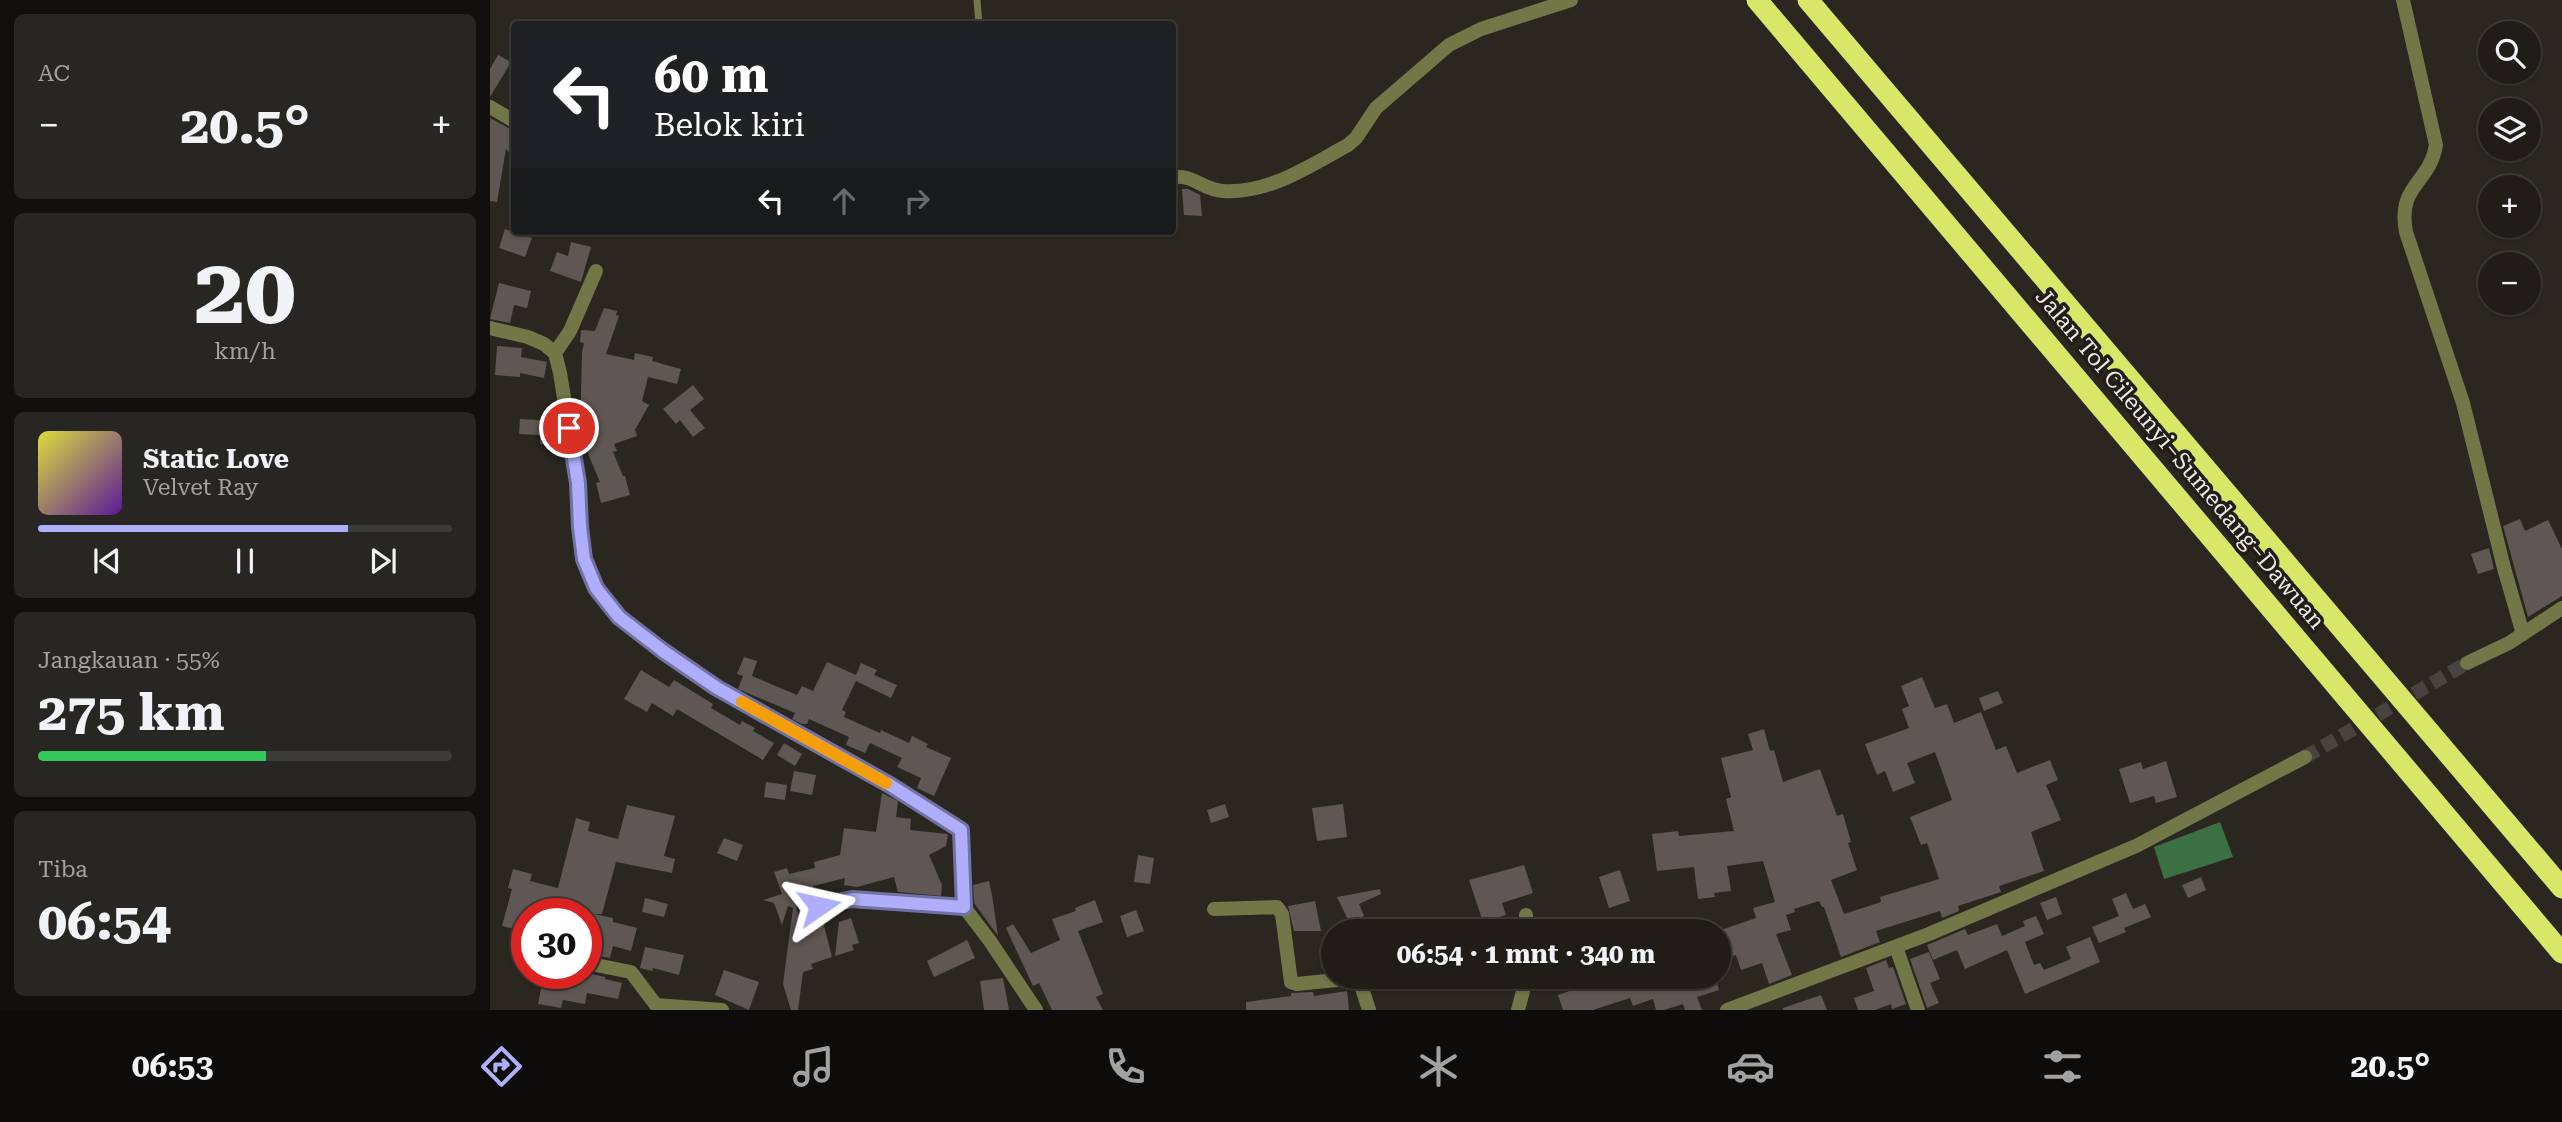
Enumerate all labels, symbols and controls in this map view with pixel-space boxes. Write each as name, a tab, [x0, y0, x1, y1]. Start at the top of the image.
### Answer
map controls	[2478, 21, 2541, 315]
button: search	[2478, 21, 2541, 84]
text: 60 m	[654, 47, 769, 104]
icon: left	[539, 49, 630, 140]
text: AC	[38, 60, 70, 87]
text: 20.5°	[180, 95, 310, 156]
button: layers	[2478, 98, 2541, 161]
text: −	[38, 103, 59, 147]
text: +	[431, 103, 452, 147]
text: Belok kiri	[654, 106, 805, 144]
button: +	[2478, 175, 2541, 238]
icon: left	[752, 182, 790, 220]
icon: ahead	[825, 182, 863, 220]
icon: right	[898, 182, 936, 220]
text: 20	[194, 239, 296, 345]
button: −	[2478, 252, 2541, 315]
street label: Jalan Tol Cileunyi–Sumedang–Dawuan	[2030, 283, 2330, 635]
text: km/h	[214, 338, 276, 365]
pin	[539, 398, 599, 458]
icon: arrive	[550, 409, 588, 447]
text: Static Love	[143, 444, 289, 474]
text: Velvet Ray	[143, 474, 258, 501]
icon: previous	[88, 542, 126, 580]
icon: pause	[226, 542, 264, 580]
icon: next	[364, 542, 402, 580]
text: Jangkauan · 55%	[38, 647, 220, 674]
text: 275 km	[38, 682, 225, 743]
text: Tiba	[38, 856, 88, 883]
position arrow	[782, 869, 856, 943]
text: 06:54	[38, 891, 171, 952]
speed limit sign: 30	[511, 898, 602, 989]
text: 06:54 · 1 mnt · 340 m	[1397, 939, 1655, 969]
icon: directions	[477, 1042, 526, 1091]
icon: music	[789, 1042, 838, 1091]
icon: phone	[1101, 1042, 1150, 1091]
icon: climate	[1414, 1042, 1463, 1091]
icon: car	[1726, 1042, 1775, 1091]
icon: filters	[2038, 1042, 2087, 1091]
text: 06:53	[132, 1047, 213, 1085]
text: 20.5°	[2351, 1047, 2430, 1085]

